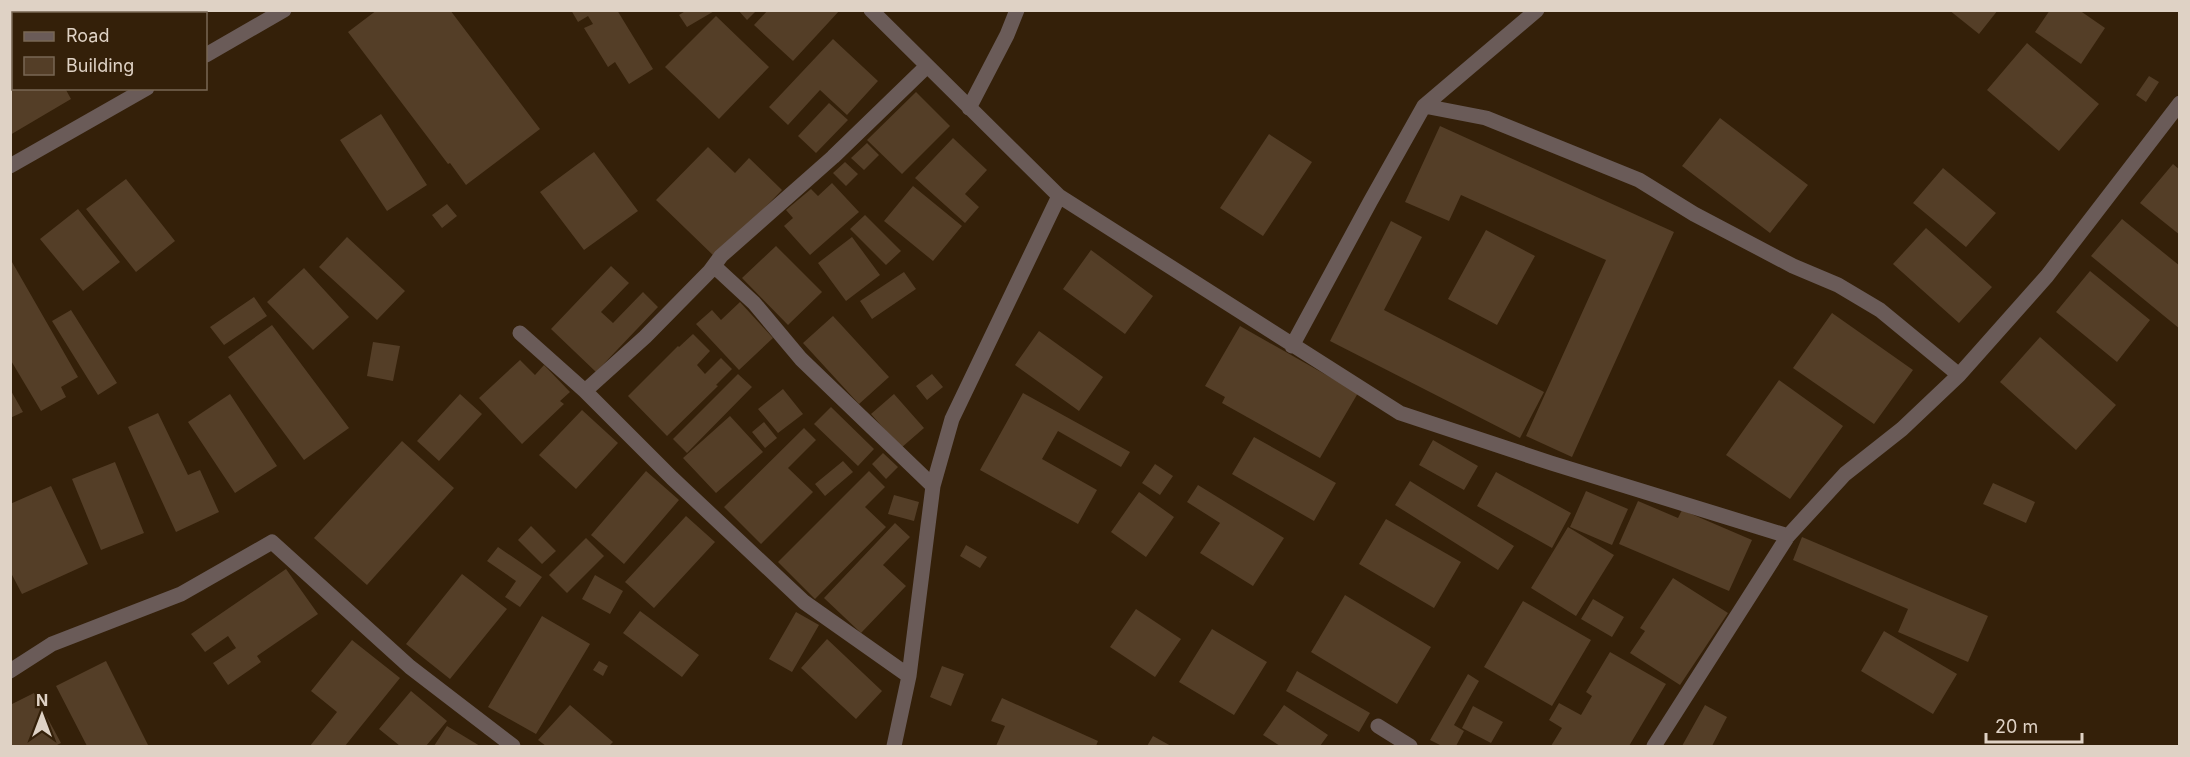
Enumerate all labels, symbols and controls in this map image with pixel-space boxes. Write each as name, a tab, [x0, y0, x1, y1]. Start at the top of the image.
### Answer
legend	[12, 12, 207, 90]
text: Road	[66, 25, 109, 46]
text: Building	[66, 55, 134, 76]
north arrow	[12, 685, 72, 745]
text: N	[36, 690, 48, 710]
scale bar	[1986, 706, 2082, 744]
text: 20 m	[1995, 716, 2038, 737]

